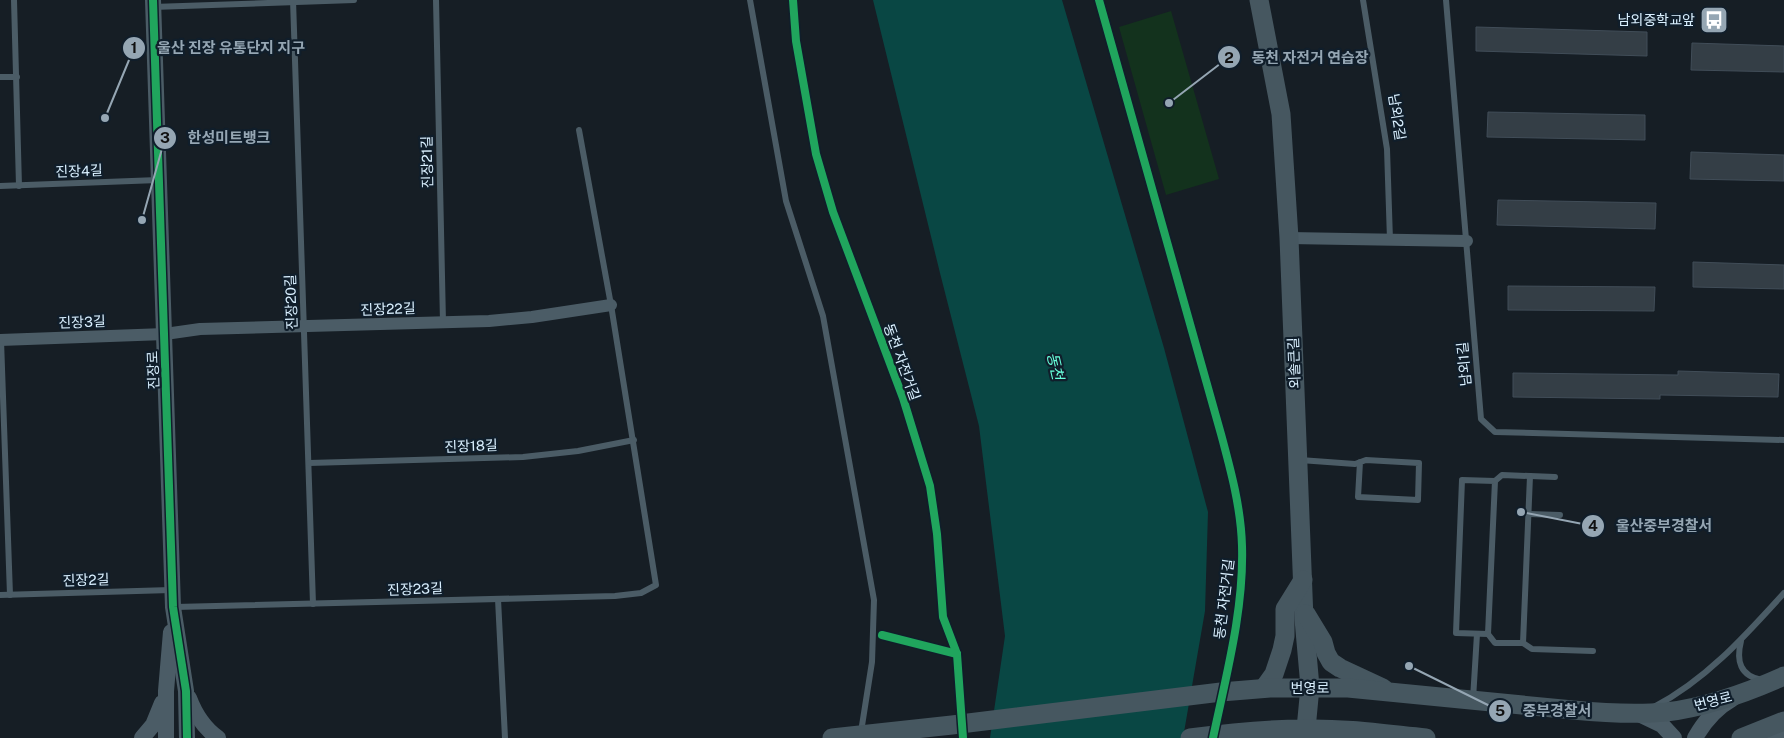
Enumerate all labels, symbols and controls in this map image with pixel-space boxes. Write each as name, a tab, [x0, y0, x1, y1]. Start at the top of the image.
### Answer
bus stop icon: 남외중학교앞	[1699, 5, 1729, 35]
place label: 남외중학교앞	[1618, 12, 1695, 28]
callout: 울산 진장 유통단지 지구	[122, 33, 315, 63]
text: 1	[131, 39, 137, 56]
text: 울산 진장 유통단지 지구	[157, 39, 305, 56]
callout: 동천 자전거 연습장	[1217, 42, 1379, 72]
text: 2	[1224, 49, 1234, 66]
text: 동천 자전거 연습장	[1251, 49, 1369, 66]
street label: 남외2길	[1385, 93, 1409, 141]
callout: 한성미트뱅크	[152, 123, 280, 153]
text: 3	[160, 129, 170, 146]
text: 한성미트뱅크	[188, 129, 271, 146]
street label: 진장21길	[419, 136, 435, 188]
street label: 진장4길	[55, 162, 103, 180]
street label: 진장20길	[282, 274, 300, 330]
street label: 진장22길	[360, 300, 416, 318]
street label: 진장3길	[58, 313, 106, 331]
street label: 동천 자전거길	[881, 321, 923, 403]
street label: 외솔큰길	[1285, 337, 1303, 389]
street label: 남외1길	[1454, 341, 1474, 387]
street label: 진장로	[144, 350, 162, 390]
water label: 동천	[1044, 351, 1067, 383]
street label: 진장18길	[444, 437, 498, 455]
callout: 울산중부경찰서	[1581, 511, 1722, 541]
text: 4	[1588, 517, 1598, 534]
text: 울산중부경찰서	[1616, 517, 1712, 534]
street label: 동천 자전거길	[1211, 558, 1237, 640]
street label: 진장2길	[62, 571, 110, 589]
street label: 진장23길	[387, 580, 443, 598]
street label: 번영로	[1291, 680, 1329, 696]
street label: 번영로	[1692, 688, 1734, 714]
callout: 중부경찰서	[1487, 696, 1601, 726]
text: 5	[1495, 702, 1505, 719]
text: 중부경찰서	[1522, 702, 1592, 719]

